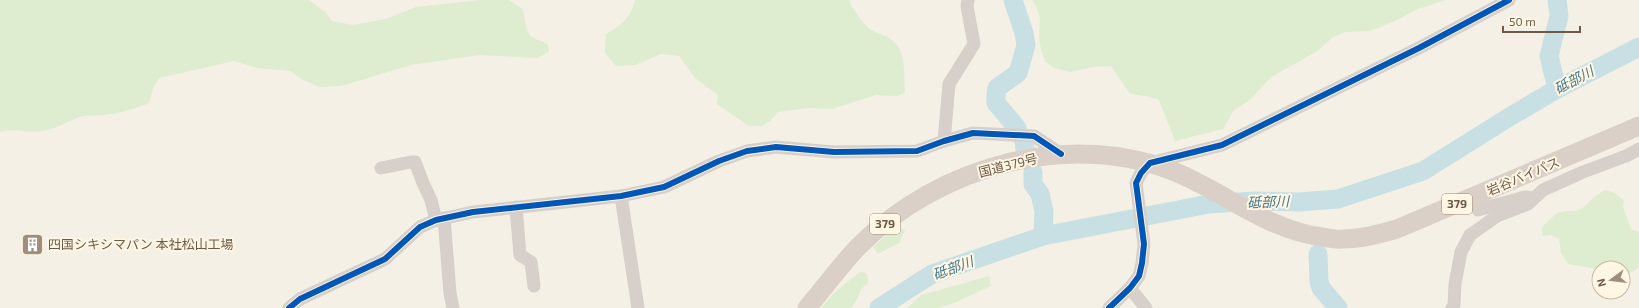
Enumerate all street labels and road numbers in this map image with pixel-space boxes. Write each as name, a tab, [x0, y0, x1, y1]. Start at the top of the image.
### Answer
street label: 国道379号	[977, 150, 1039, 180]
street label: 岩谷バイパス	[1484, 153, 1562, 199]
road number: 379	[1442, 194, 1472, 214]
road number: 379	[870, 214, 900, 234]

